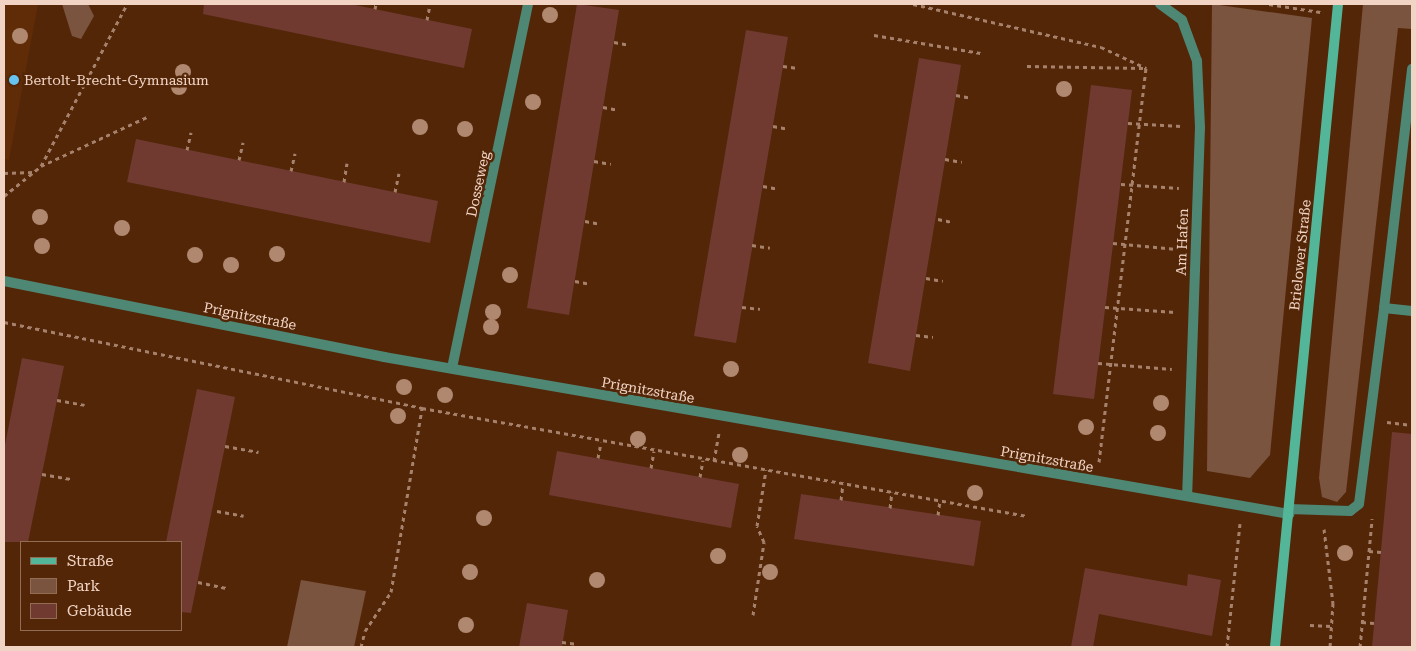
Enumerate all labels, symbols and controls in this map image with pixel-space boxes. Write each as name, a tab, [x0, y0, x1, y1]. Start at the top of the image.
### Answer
place label: Bertolt-Brecht-Gymnasium	[24, 72, 209, 88]
marker: Bertolt-Brecht-Gymnasium	[8, 74, 20, 86]
street label: Dosseweg	[463, 149, 493, 219]
street label: Brielower Straße	[1286, 199, 1314, 311]
street label: Am Hafen	[1172, 208, 1192, 276]
street label: Prignitzstraße	[202, 299, 298, 333]
street label: Prignitzstraße	[600, 374, 696, 406]
street label: Prignitzstraße	[999, 443, 1095, 475]
legend	[20, 541, 182, 631]
text: Straße	[67, 552, 114, 570]
text: Park	[67, 577, 100, 595]
text: Gebäude	[67, 602, 132, 620]

